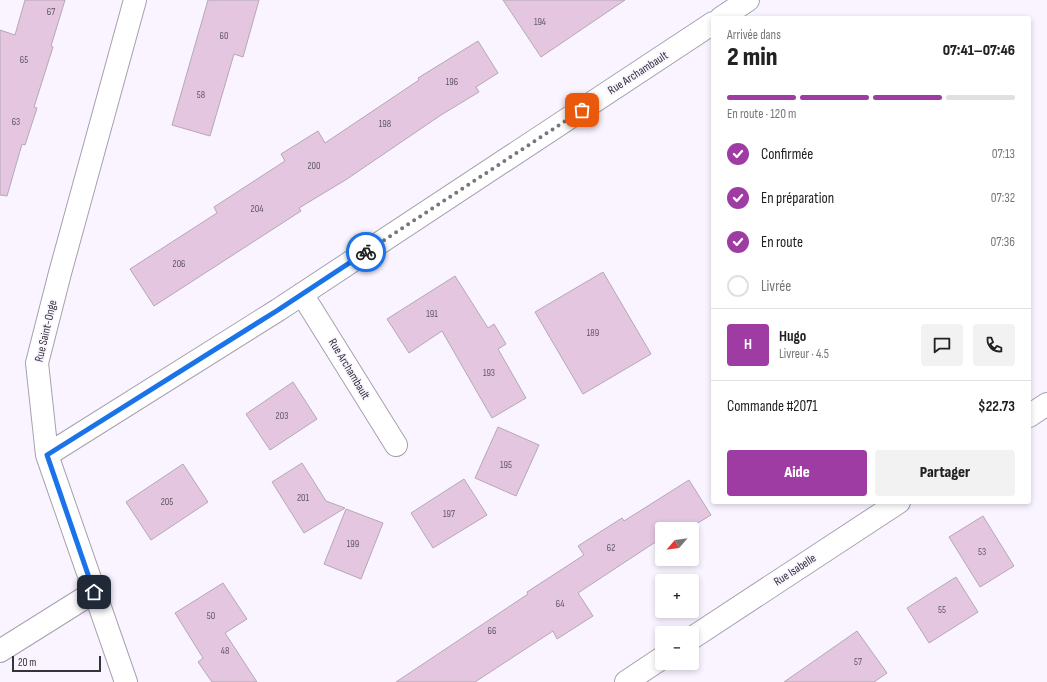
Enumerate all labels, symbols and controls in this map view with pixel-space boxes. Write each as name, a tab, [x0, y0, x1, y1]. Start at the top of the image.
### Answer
house number: 67	[47, 6, 55, 18]
house number: 194	[534, 16, 546, 28]
text: Arrivée dans	[727, 27, 781, 43]
house number: 60	[220, 30, 228, 42]
text: 07:41–07:46	[943, 41, 1015, 60]
text: 2 min	[727, 42, 777, 73]
street label: Rue Archambault	[605, 48, 671, 98]
house number: 65	[20, 54, 28, 66]
house number: 196	[446, 76, 458, 88]
house number: 58	[197, 89, 205, 101]
pin	[565, 93, 599, 127]
icon: bag	[571, 99, 593, 121]
text: En route · 120 m	[727, 106, 796, 122]
house number: 63	[12, 116, 20, 128]
house number: 198	[379, 118, 391, 130]
icon: check	[727, 143, 749, 165]
text: Confirmée	[761, 145, 813, 164]
text: 07:13	[992, 146, 1015, 162]
house number: 200	[307, 160, 321, 172]
icon: check	[727, 187, 749, 209]
text: En préparation	[761, 189, 834, 208]
text: 07:32	[991, 190, 1015, 206]
house number: 204	[251, 203, 263, 215]
icon: check	[727, 231, 749, 253]
courier	[346, 232, 386, 272]
text: En route	[761, 233, 803, 252]
text: 07:36	[991, 234, 1015, 250]
icon: bike	[355, 241, 377, 263]
house number: 206	[173, 258, 185, 270]
text: Livrée	[761, 277, 791, 296]
street label: Rue Saint-Onge	[32, 298, 60, 363]
house number: 191	[426, 308, 438, 320]
button: chat	[921, 324, 963, 366]
button: phone	[973, 324, 1015, 366]
house number: 189	[587, 327, 599, 339]
text: Hugo	[779, 327, 806, 346]
text: H	[744, 335, 752, 354]
street label: Rue Archambault	[325, 336, 373, 403]
text: Livreur · 4.5	[779, 346, 829, 362]
house number: 193	[483, 367, 495, 379]
text: Commande #2071	[727, 397, 817, 416]
text: $22.73	[978, 397, 1015, 416]
house number: 203	[276, 410, 288, 422]
button: Aide	[727, 450, 867, 496]
button: Partager	[875, 450, 1015, 496]
house number: 195	[500, 459, 512, 471]
house number: 201	[297, 492, 310, 504]
house number: 205	[161, 496, 173, 508]
house number: 197	[443, 508, 455, 520]
north arrow	[655, 522, 699, 566]
map controls	[655, 522, 699, 670]
house number: 199	[347, 538, 359, 550]
house number: 62	[607, 542, 615, 554]
house number: 53	[978, 546, 986, 558]
street label: Rue Isabelle	[771, 551, 819, 589]
button: +	[655, 574, 699, 618]
pin	[77, 575, 111, 609]
icon: home	[83, 581, 105, 603]
house number: 64	[556, 598, 564, 610]
house number: 55	[938, 604, 946, 616]
house number: 50	[207, 610, 215, 622]
house number: 66	[488, 625, 496, 637]
button: −	[655, 626, 699, 670]
house number: 48	[221, 645, 229, 657]
scale bar	[12, 654, 101, 673]
text: 20 m	[18, 656, 36, 669]
house number: 57	[854, 656, 862, 668]

